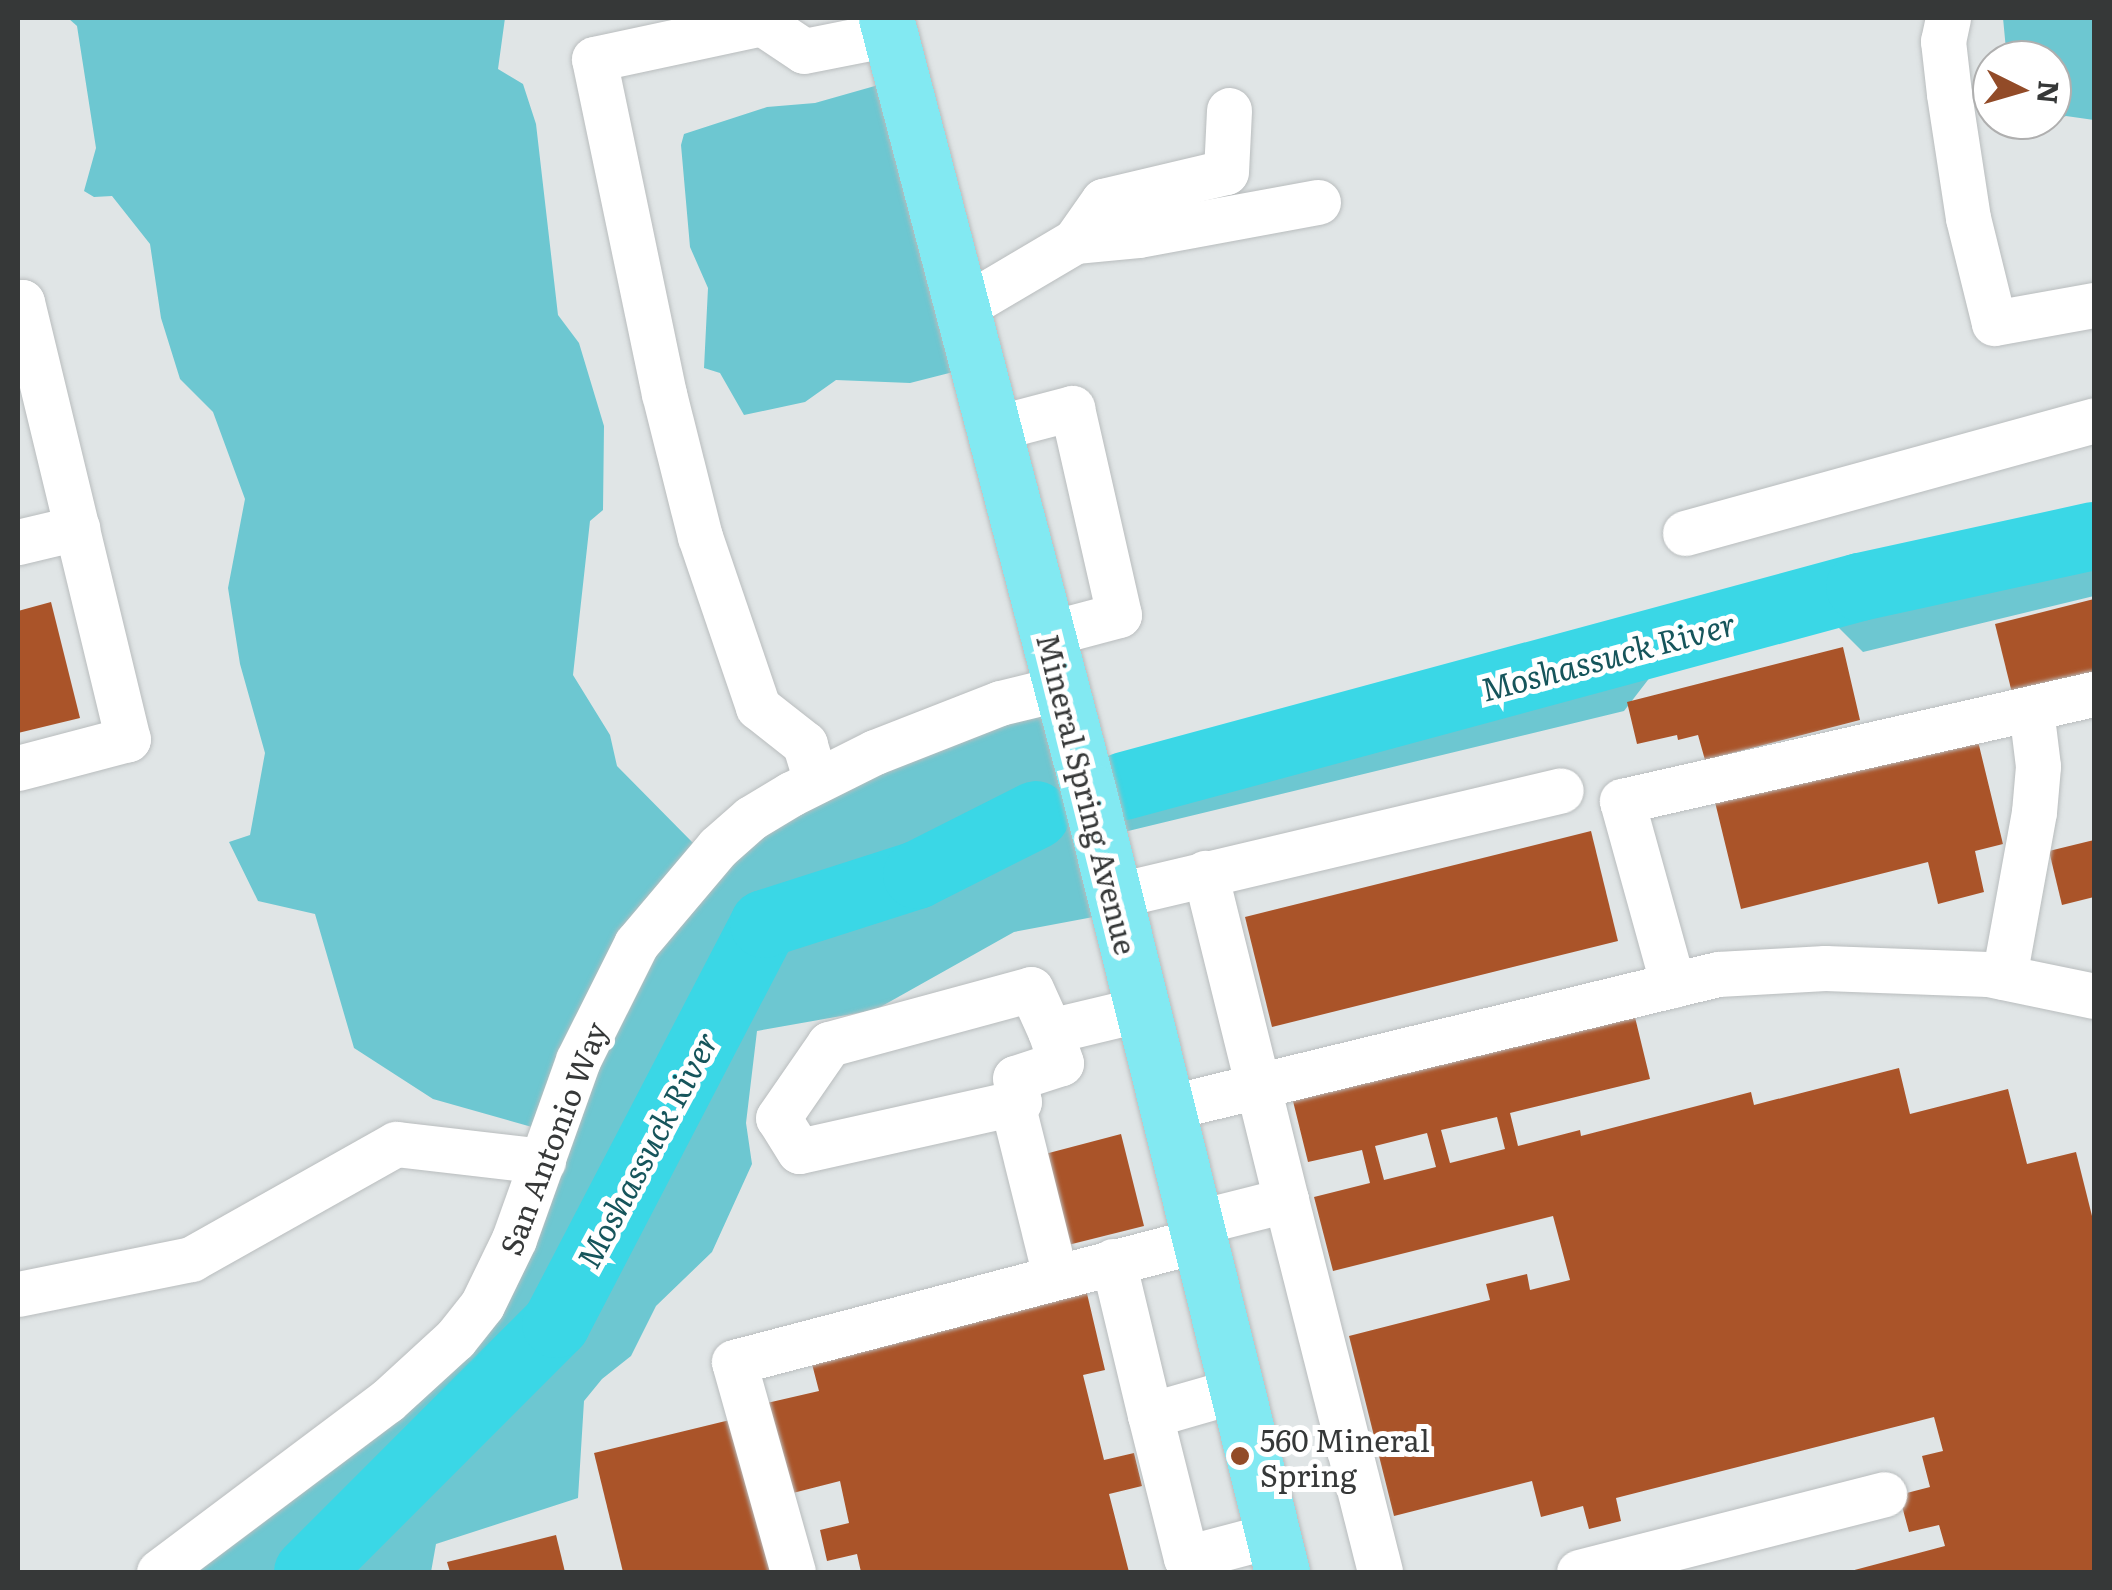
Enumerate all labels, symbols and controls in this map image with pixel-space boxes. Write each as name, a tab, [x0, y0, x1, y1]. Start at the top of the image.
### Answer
north arrow	[1972, 40, 2072, 140]
text: N	[2028, 79, 2072, 106]
water label: Moshassuck River	[1477, 603, 1739, 707]
street label: Mineral Spring Avenue	[1031, 630, 1145, 958]
street label: San Antonio Way	[491, 1016, 613, 1260]
water label: Moshassuck River	[568, 1024, 724, 1274]
place label: 560 Mineral Spring	[1260, 1421, 1430, 1492]
marker: 560 Mineral Spring	[1229, 1445, 1251, 1467]

